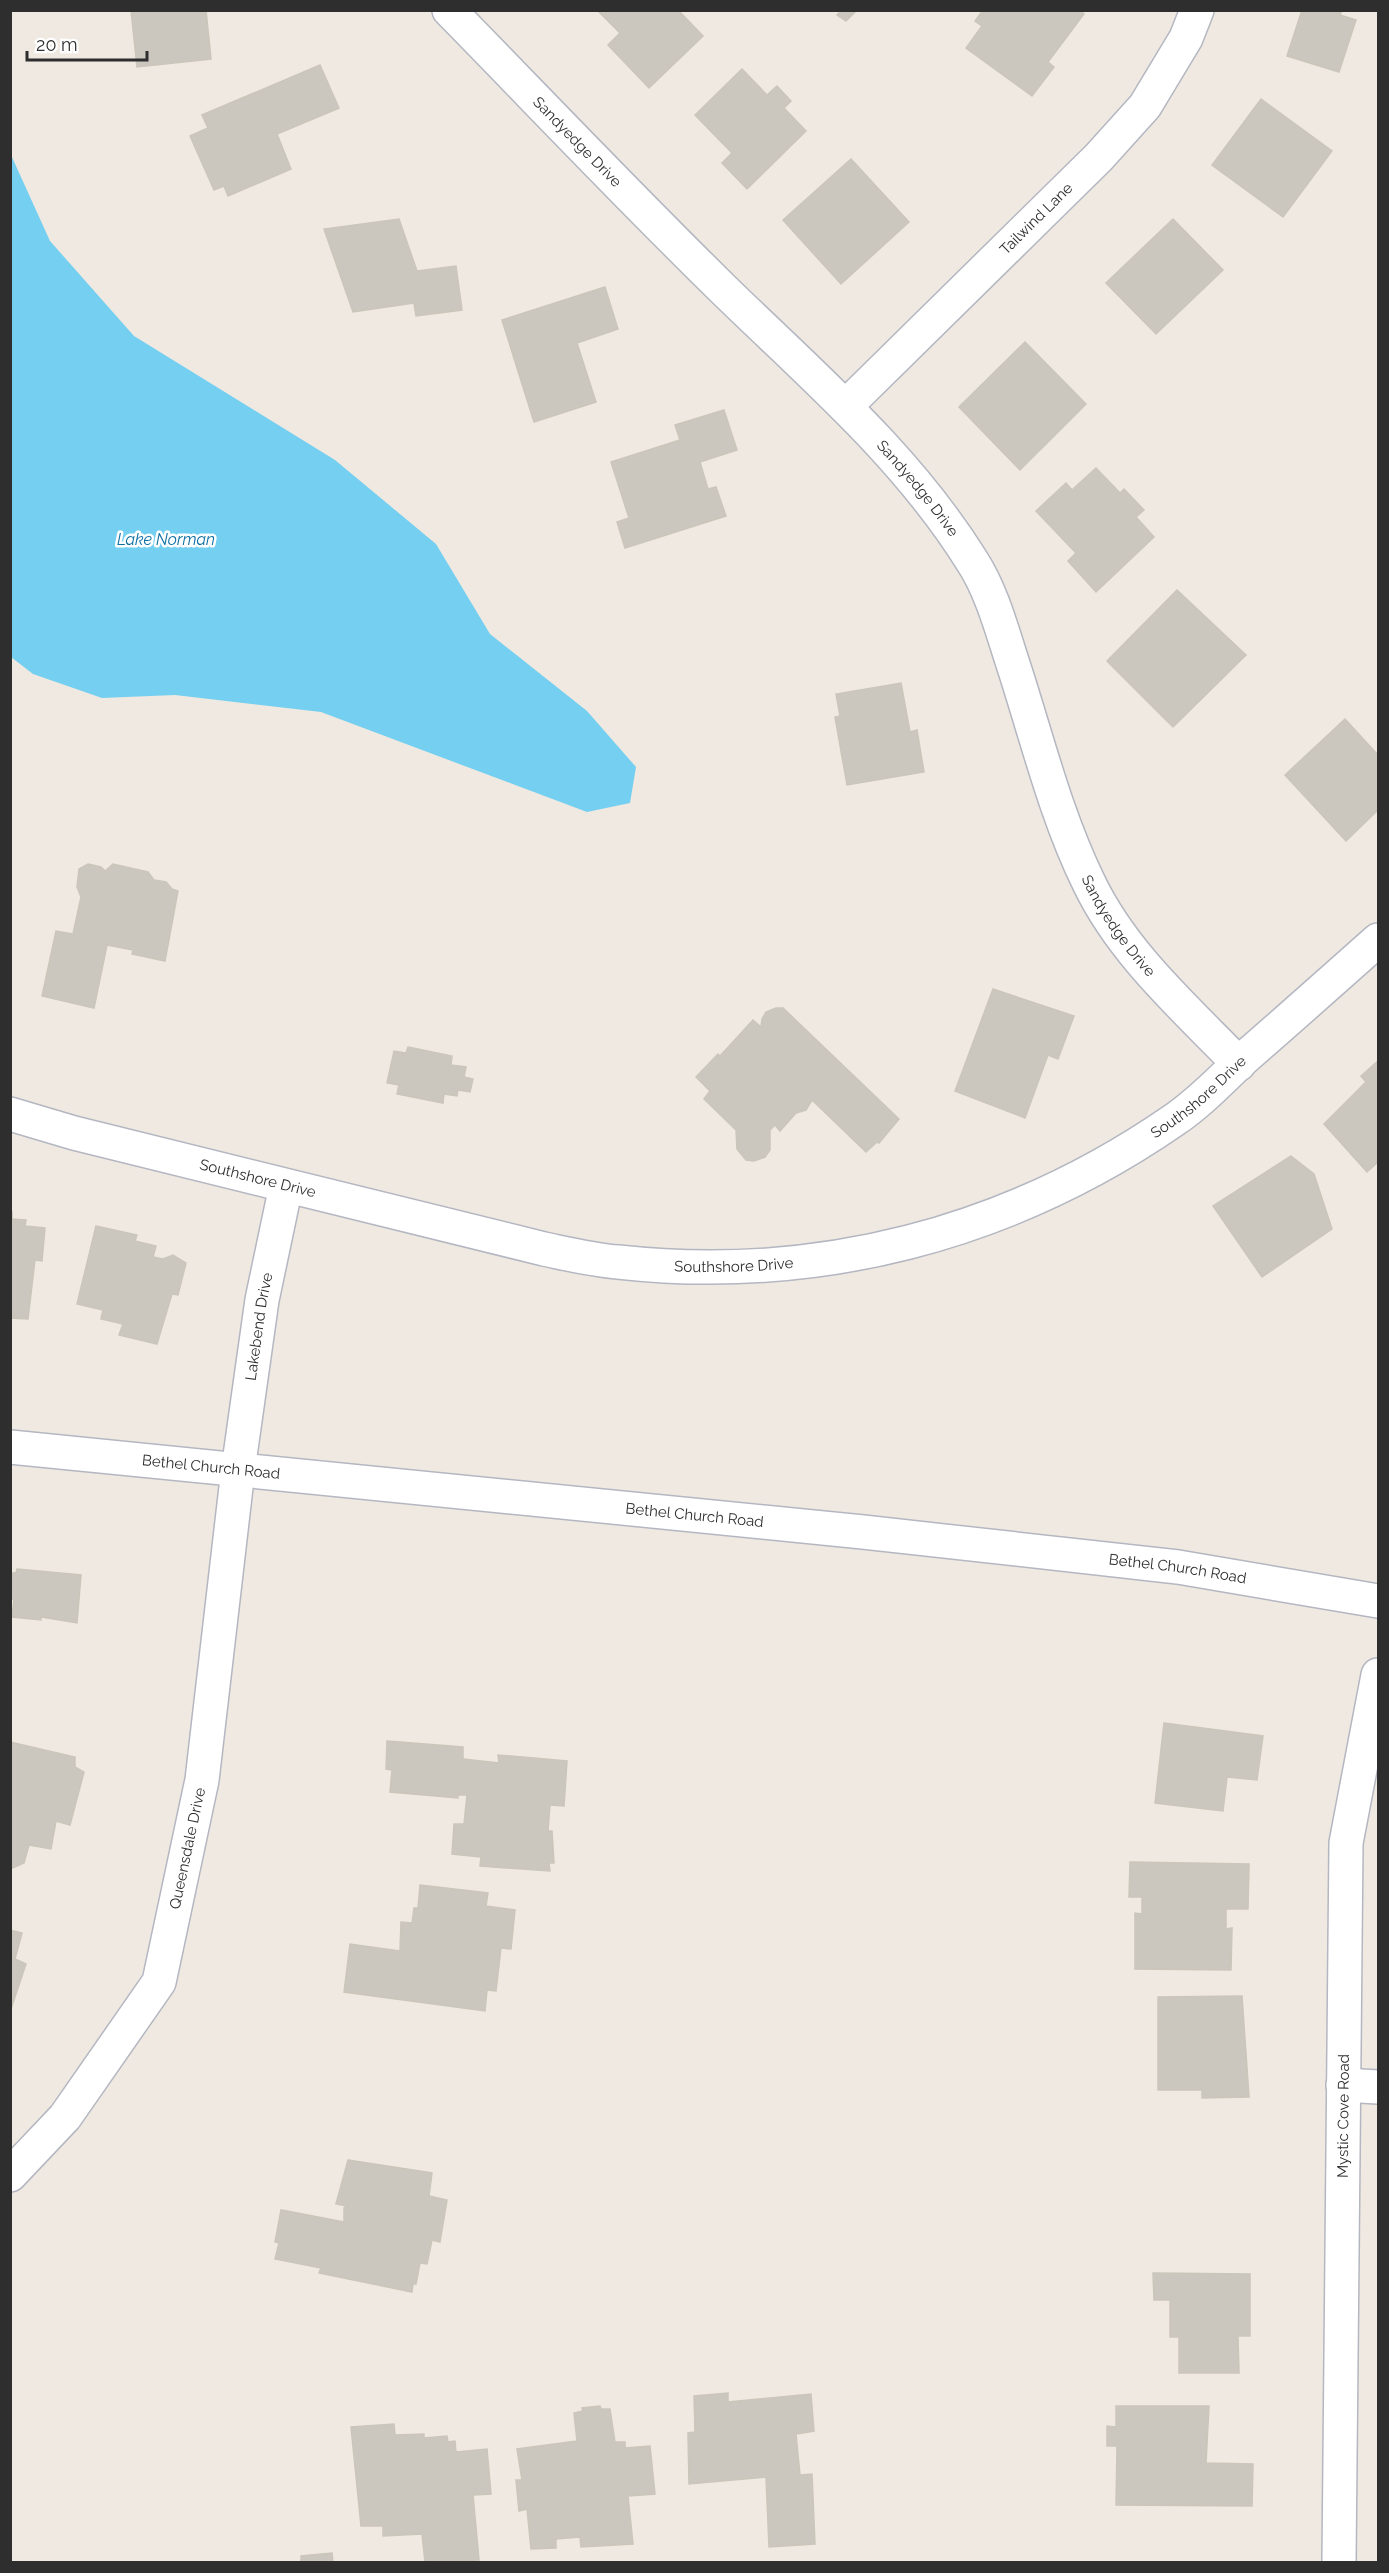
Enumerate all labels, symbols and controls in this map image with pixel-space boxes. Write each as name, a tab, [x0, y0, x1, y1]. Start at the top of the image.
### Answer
scale bar	[27, 24, 147, 62]
text: 20 m	[36, 34, 78, 55]
street label: Sandyedge Drive	[529, 93, 625, 191]
street label: Tailwind Lane	[996, 179, 1077, 258]
street label: Sandyedge Drive	[873, 436, 962, 540]
water label: Lake Norman	[117, 530, 215, 549]
street label: Sandyedge Drive	[1078, 872, 1159, 980]
street label: Southshore Drive	[1147, 1052, 1250, 1142]
street label: Southshore Drive	[198, 1155, 318, 1201]
street label: Southshore Drive	[674, 1254, 794, 1276]
street label: Lakebend Drive	[242, 1271, 277, 1382]
street label: Bethel Church Road	[141, 1451, 281, 1483]
street label: Bethel Church Road	[625, 1499, 764, 1531]
street label: Bethel Church Road	[1108, 1550, 1248, 1587]
street label: Queensdale Drive	[166, 1786, 209, 1911]
street label: Mystic Cove Road	[1334, 2054, 1353, 2178]

